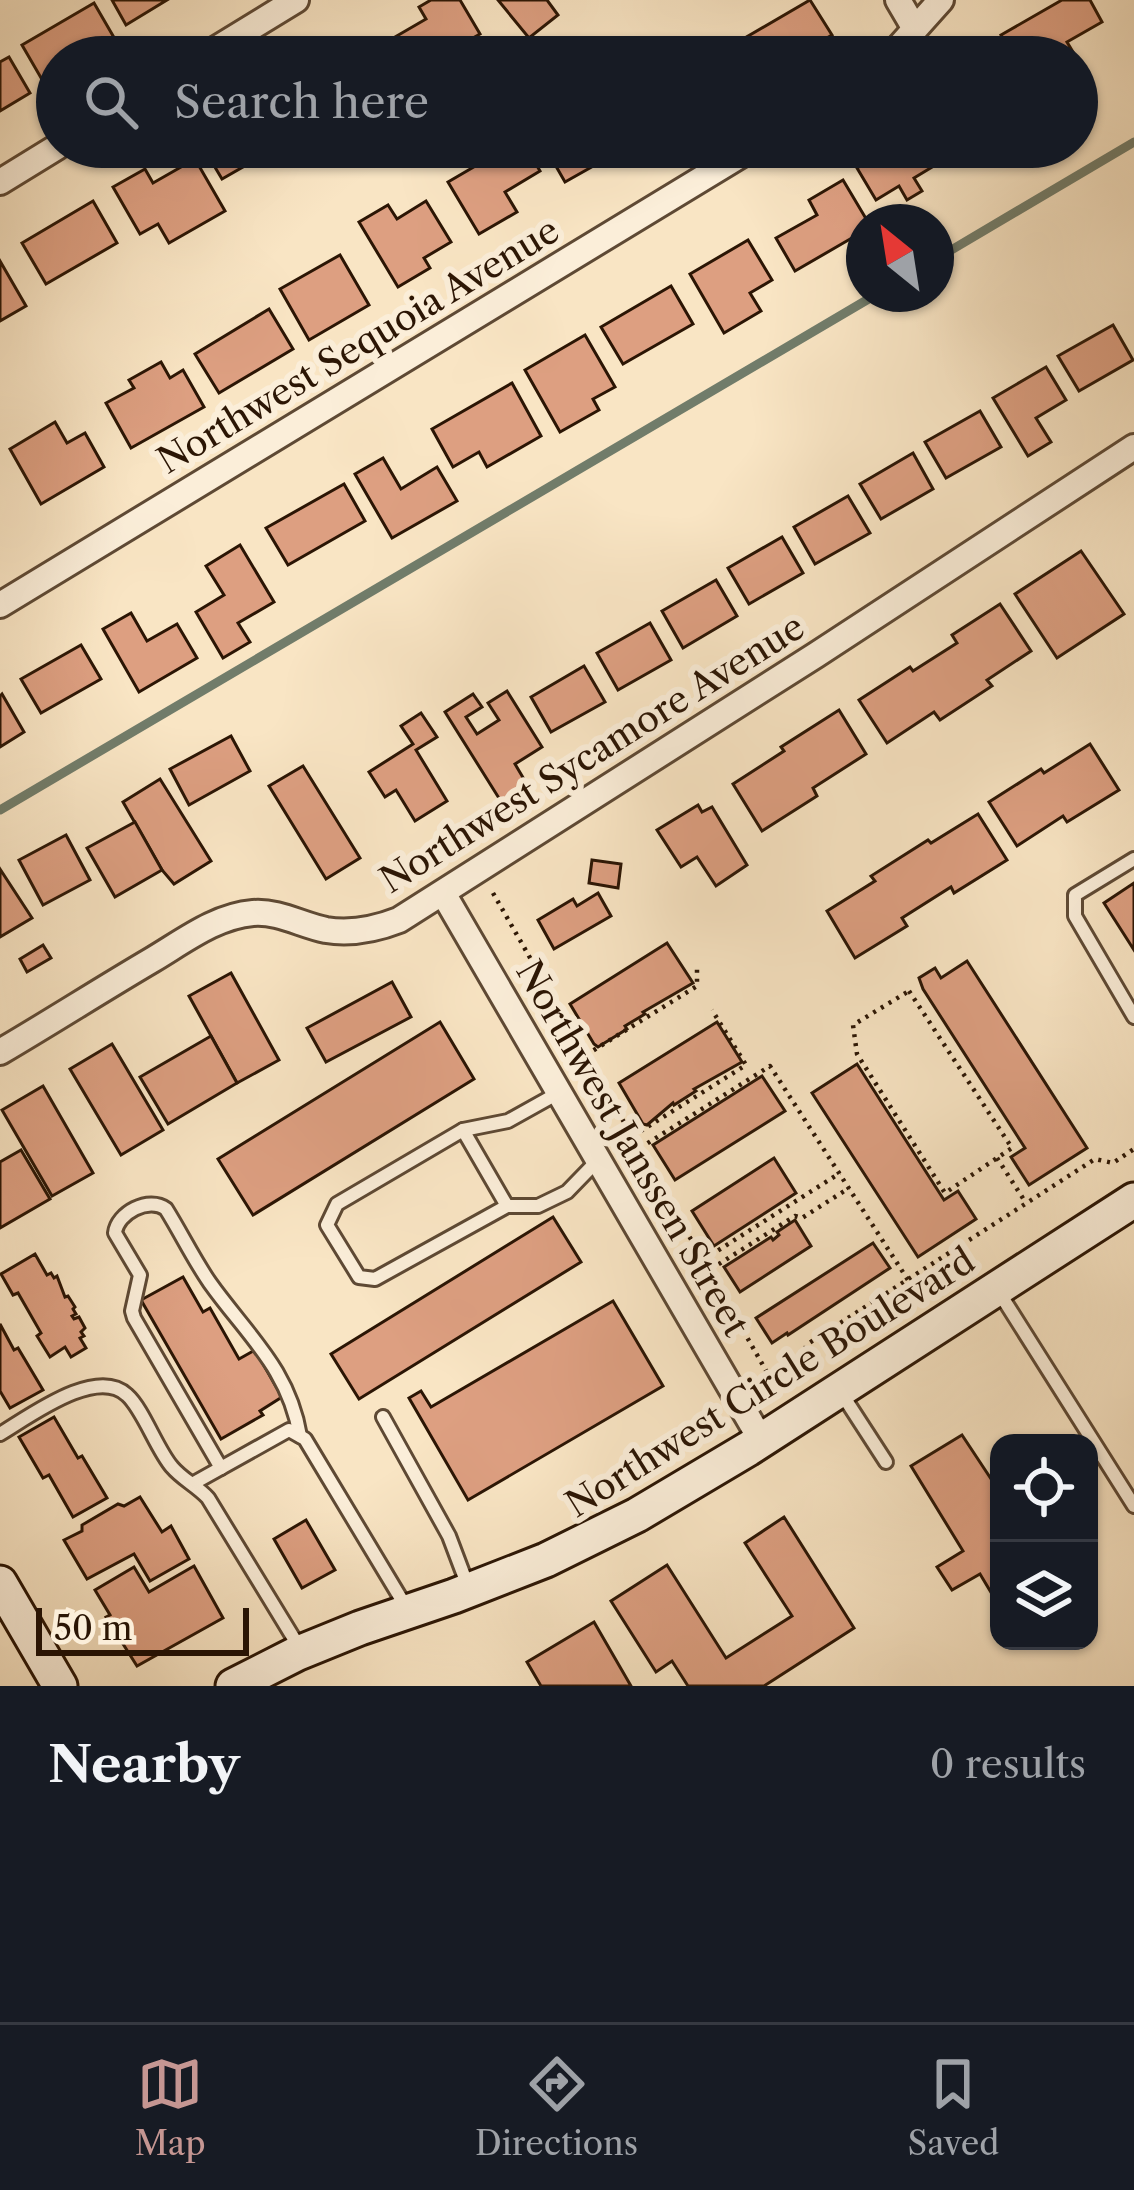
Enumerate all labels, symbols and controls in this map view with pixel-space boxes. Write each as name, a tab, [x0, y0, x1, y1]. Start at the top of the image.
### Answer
search box	[36, 36, 1098, 168]
icon: search	[78, 69, 144, 135]
text: Search here	[174, 74, 429, 130]
north arrow	[846, 204, 954, 312]
street label: Northwest Sequoia Avenue	[149, 208, 567, 482]
street label: Northwest Sycamore Avenue	[372, 604, 812, 902]
street label: Northwest Janssen Street	[507, 952, 759, 1344]
street label: Northwest Circle Boulevard	[558, 1238, 983, 1526]
map controls	[990, 1434, 1098, 1650]
button: locate	[990, 1434, 1098, 1542]
button: layers	[990, 1542, 1098, 1650]
scale bar	[36, 1602, 249, 1655]
text: 50 m	[54, 1608, 132, 1649]
text: Nearby	[48, 1733, 240, 1795]
text: 0 results	[930, 1740, 1086, 1788]
tab: Map	[135, 2051, 206, 2164]
tab: Directions	[475, 2051, 638, 2164]
tab: Saved	[908, 2051, 999, 2164]

